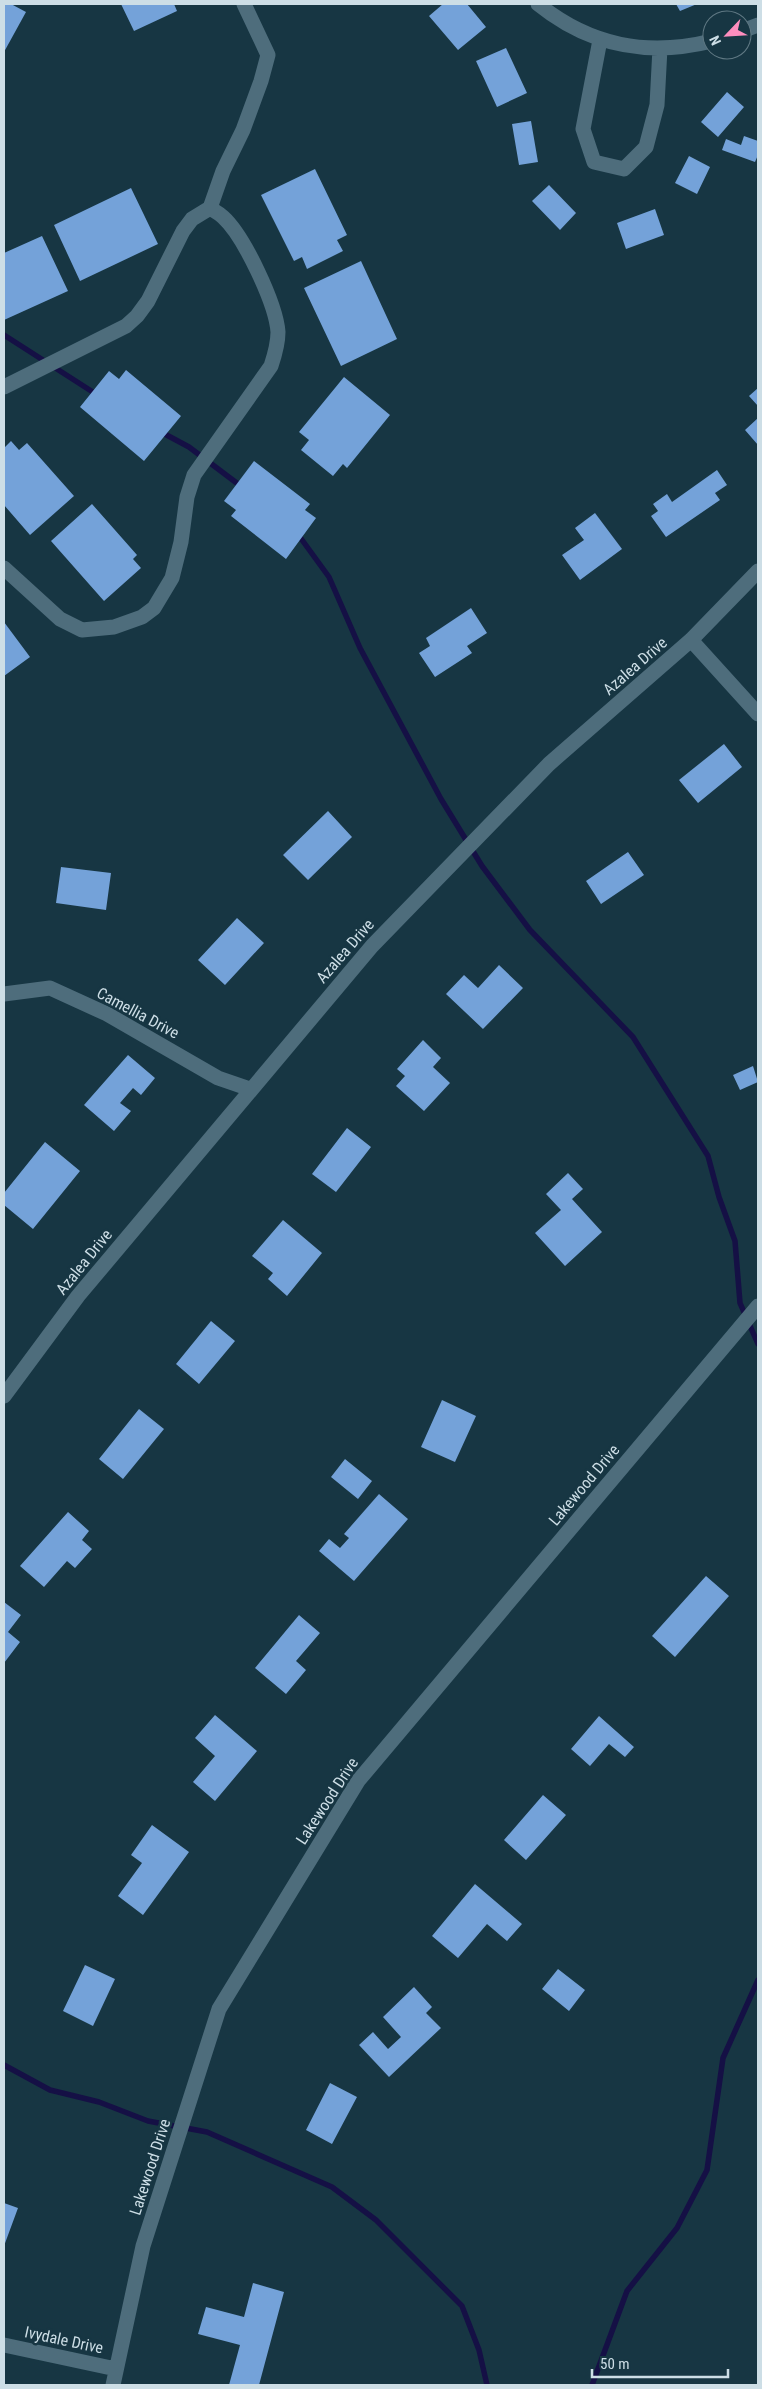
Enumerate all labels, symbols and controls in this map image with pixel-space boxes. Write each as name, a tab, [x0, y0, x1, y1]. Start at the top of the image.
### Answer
north arrow	[702, 10, 752, 60]
text: N	[706, 33, 724, 48]
street label: Azalea Drive	[599, 633, 671, 699]
street label: Azalea Drive	[312, 915, 378, 987]
street label: Camellia Drive	[94, 983, 182, 1043]
street label: Azalea Drive	[52, 1226, 116, 1298]
street label: Lakewood Drive	[545, 1441, 623, 1529]
street label: Lakewood Drive	[292, 1754, 362, 1848]
street label: Lakewood Drive	[126, 2117, 174, 2217]
street label: Ivydale Drive	[23, 2322, 105, 2358]
scale bar	[592, 2346, 728, 2378]
text: 50 m	[600, 2355, 630, 2373]

